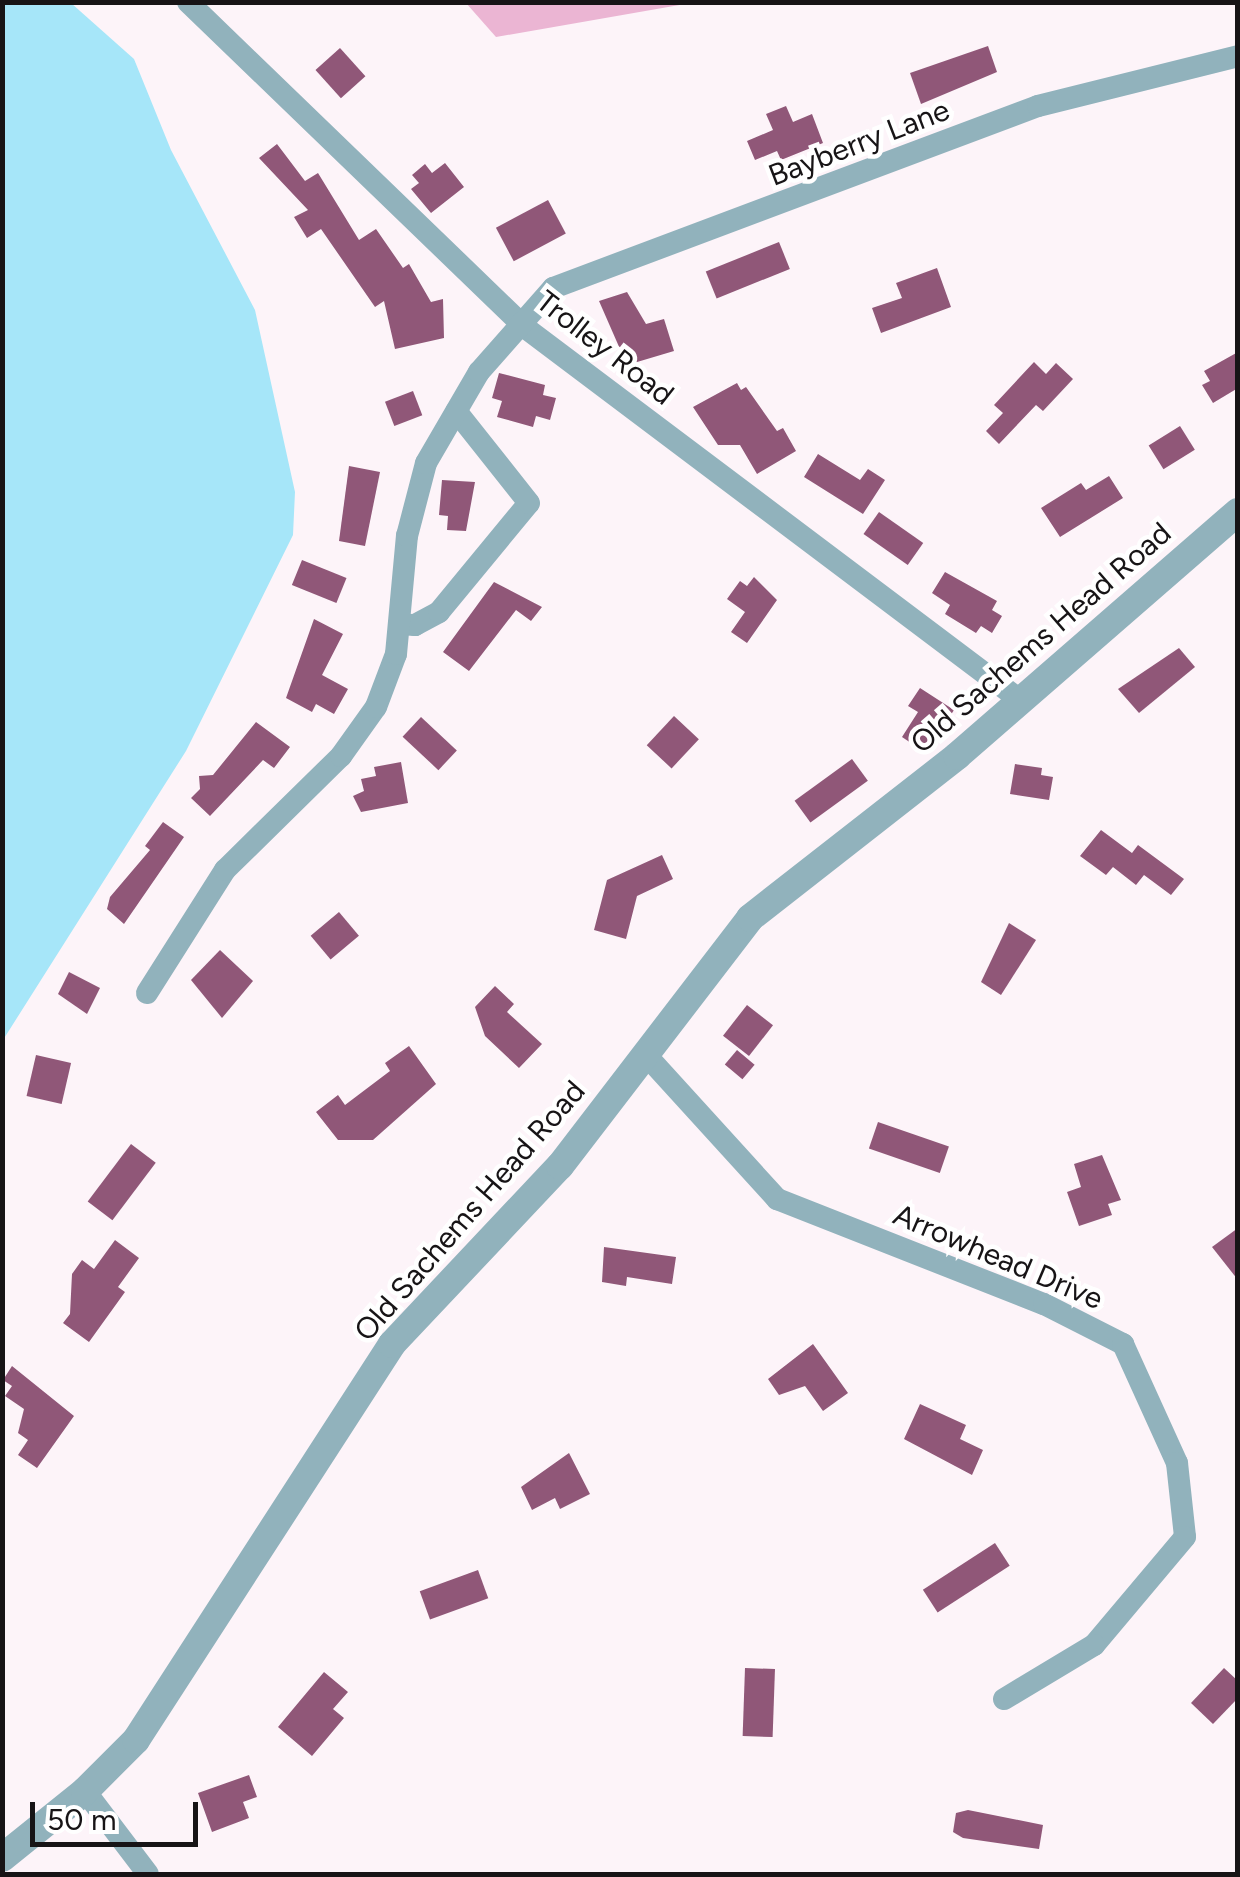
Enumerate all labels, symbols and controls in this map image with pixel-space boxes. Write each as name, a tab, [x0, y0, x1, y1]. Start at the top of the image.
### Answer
street label: Bayberry Lane	[764, 92, 954, 194]
street label: Trolley Road	[529, 283, 681, 413]
street label: Old Sachems Head Road	[903, 515, 1179, 761]
street label: Old Sachems Head Road	[347, 1073, 593, 1349]
street label: Arrowhead Drive	[888, 1197, 1108, 1317]
scale bar	[35, 1782, 202, 1844]
text: 50 m	[47, 1801, 116, 1838]

